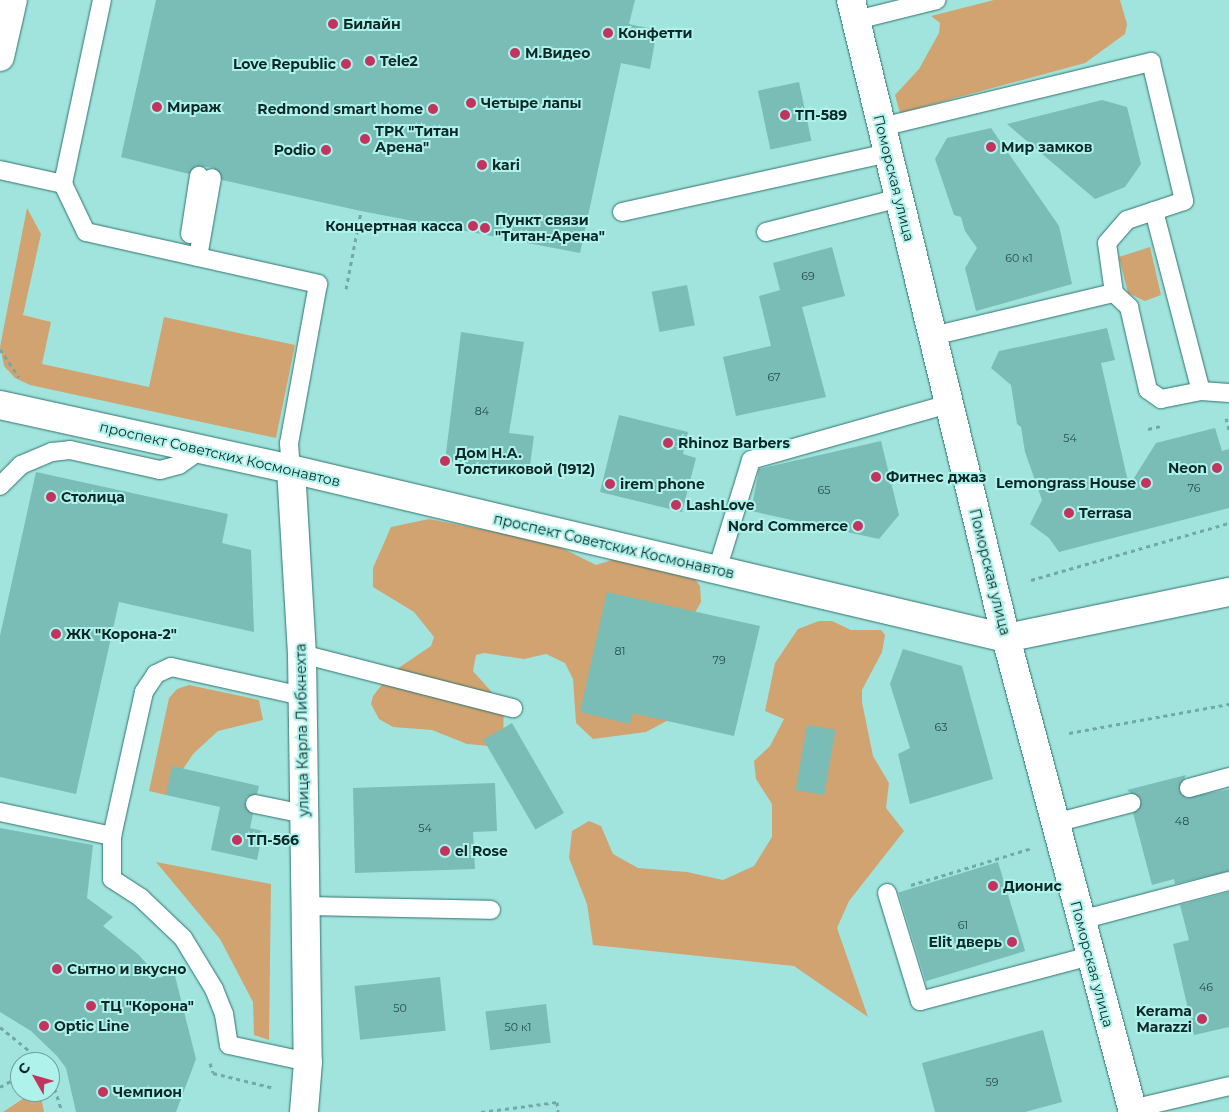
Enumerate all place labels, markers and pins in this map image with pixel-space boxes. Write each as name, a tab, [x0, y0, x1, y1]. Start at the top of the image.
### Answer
place label: Билайн	[343, 16, 401, 32]
marker: Билайн	[327, 18, 339, 30]
place label: Конфетти	[618, 25, 692, 41]
marker: Конфетти	[602, 27, 614, 39]
place label: М.Видео	[525, 45, 590, 61]
marker: М.Видео	[509, 47, 521, 59]
place label: Tele2	[380, 53, 418, 69]
marker: Tele2	[364, 55, 376, 67]
place label: Love Republic	[233, 56, 336, 72]
marker: Love Republic	[340, 58, 352, 70]
place label: Четыре лапы	[481, 95, 582, 111]
marker: Четыре лапы	[465, 97, 477, 109]
place label: Мираж	[167, 99, 221, 115]
marker: Мираж	[151, 101, 163, 113]
place label: Redmond smart home	[257, 101, 423, 117]
marker: Redmond smart home	[427, 103, 439, 115]
place label: ТП-589	[795, 107, 847, 123]
marker: ТП-589	[779, 109, 791, 121]
place label: ТРК "Титан Арена"	[375, 123, 459, 156]
marker: ТРК "Титан Арена"	[359, 133, 371, 145]
place label: Мир замков	[1001, 139, 1092, 155]
marker: Мир замков	[985, 141, 997, 153]
place label: Podio	[274, 142, 316, 158]
marker: Podio	[320, 144, 332, 156]
place label: kari	[492, 157, 520, 173]
marker: kari	[476, 159, 488, 171]
place label: Пункт связи "Титан-Арена"	[495, 212, 605, 244]
place label: Концертная касса	[325, 218, 463, 234]
marker: Концертная касса	[467, 220, 479, 232]
marker: Пункт связи "Титан-Арена"	[479, 222, 491, 234]
place label: Rhinoz Barbers	[678, 435, 790, 451]
marker: Rhinoz Barbers	[662, 437, 674, 449]
place label: Дом Н.А. Толстиковой (1912)	[455, 445, 595, 478]
marker: Дом Н.А. Толстиковой (1912)	[439, 455, 451, 467]
place label: Neon	[1168, 460, 1207, 476]
marker: Neon	[1211, 462, 1223, 474]
place label: Фитнес джаз	[886, 469, 986, 485]
marker: Фитнес джаз	[870, 471, 882, 483]
place label: Lemongrass House	[996, 475, 1136, 491]
place label: irem phone	[620, 476, 705, 492]
marker: Lemongrass House	[1140, 477, 1152, 489]
marker: irem phone	[604, 478, 616, 490]
place label: Столица	[61, 489, 125, 505]
marker: Столица	[45, 491, 57, 503]
place label: LashLove	[686, 497, 755, 513]
marker: LashLove	[670, 499, 682, 511]
place label: Terrasa	[1079, 505, 1132, 521]
marker: Terrasa	[1063, 507, 1075, 519]
place label: Nord Commerce	[728, 518, 848, 534]
marker: Nord Commerce	[852, 520, 864, 532]
place label: ЖК "Корона-2"	[66, 626, 177, 642]
marker: ЖК "Корона-2"	[50, 628, 62, 640]
place label: ТП-566	[247, 832, 299, 848]
marker: ТП-566	[231, 834, 243, 846]
place label: el Rose	[455, 843, 508, 859]
marker: el Rose	[439, 845, 451, 857]
place label: Дионис	[1003, 878, 1062, 894]
marker: Дионис	[987, 880, 999, 892]
place label: Elit дверь	[928, 934, 1002, 950]
marker: Elit дверь	[1006, 936, 1018, 948]
place label: Сытно и вкусно	[67, 961, 186, 977]
marker: Сытно и вкусно	[51, 963, 63, 975]
place label: ТЦ "Корона"	[101, 998, 194, 1014]
marker: ТЦ "Корона"	[85, 1000, 97, 1012]
place label: Kerama Marazzi	[1136, 1003, 1192, 1036]
marker: Kerama Marazzi	[1196, 1013, 1208, 1025]
place label: Optic Line	[54, 1018, 129, 1034]
marker: Optic Line	[38, 1020, 50, 1032]
place label: Чемпион	[113, 1084, 182, 1100]
marker: Чемпион	[97, 1086, 109, 1098]

